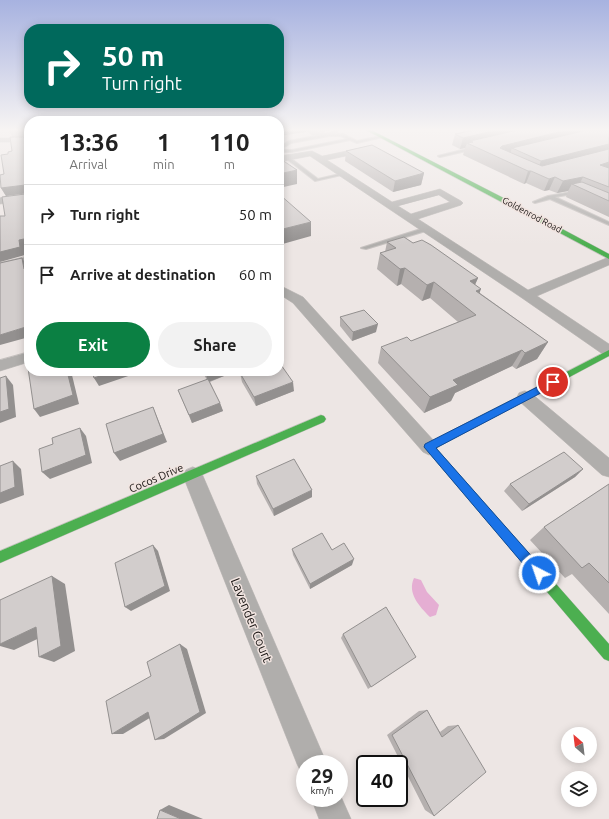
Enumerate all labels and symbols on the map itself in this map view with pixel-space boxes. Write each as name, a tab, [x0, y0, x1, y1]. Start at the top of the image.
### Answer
street label: Goldenrod Road	[501, 195, 563, 235]
pin	[536, 365, 570, 399]
street label: Cocos Drive	[127, 461, 185, 495]
position arrow	[518, 552, 560, 594]
street label: Lavender Court	[229, 576, 275, 664]
north arrow	[561, 727, 597, 763]
speed limit sign: 40	[356, 755, 408, 807]

